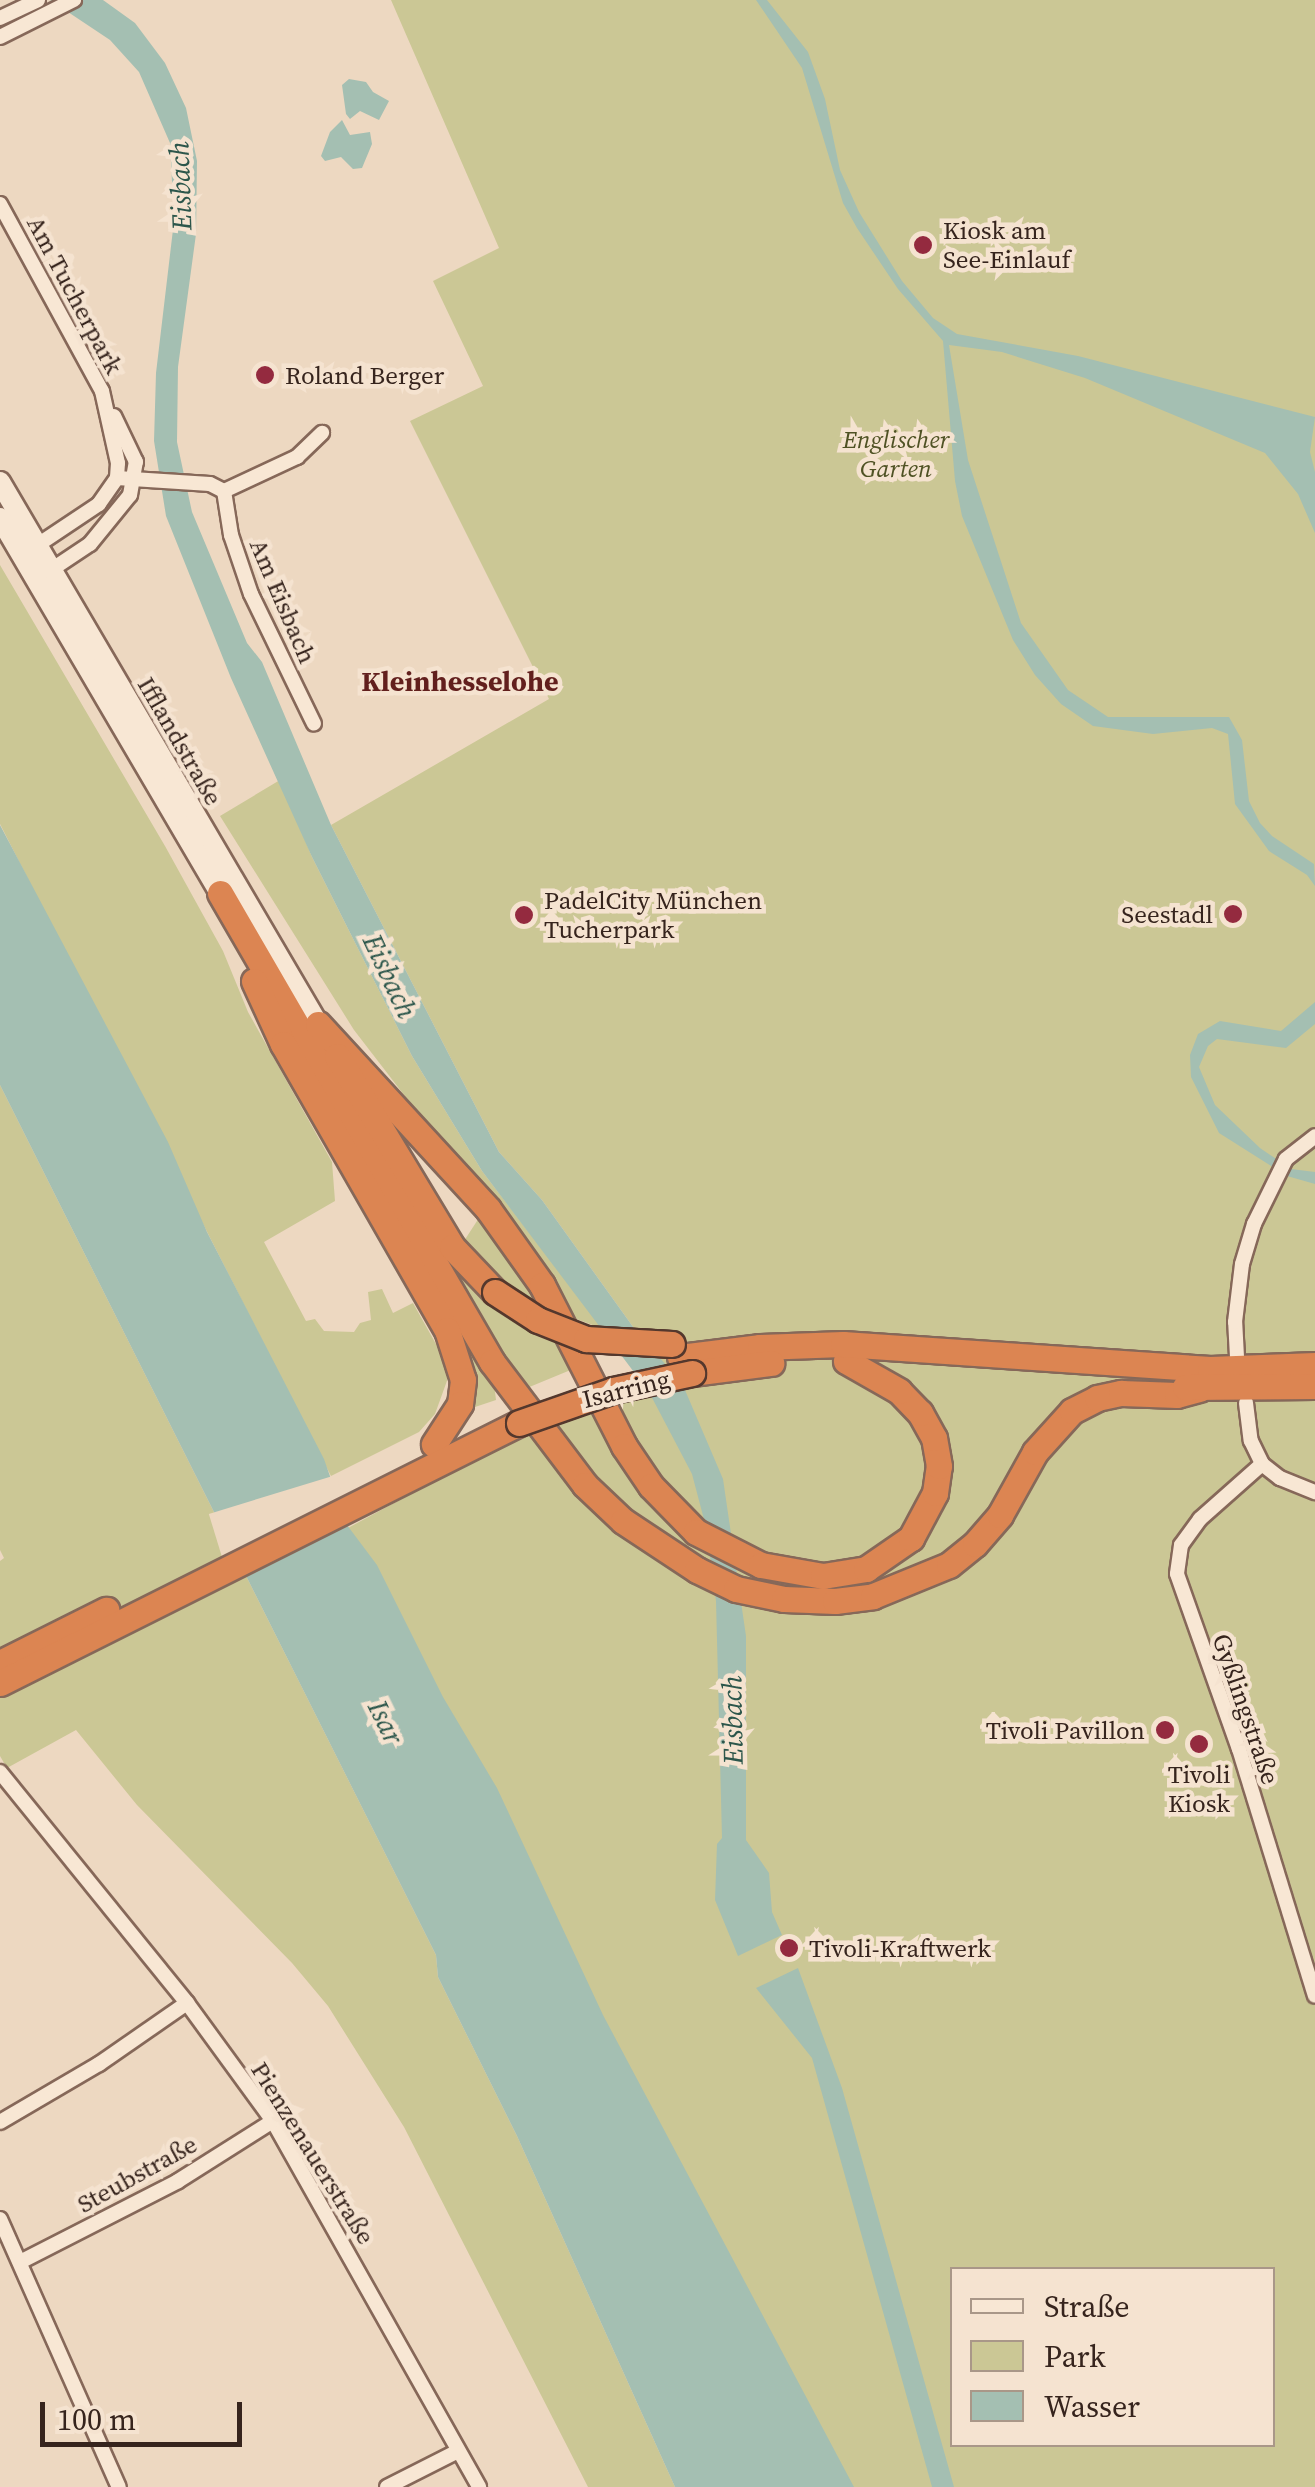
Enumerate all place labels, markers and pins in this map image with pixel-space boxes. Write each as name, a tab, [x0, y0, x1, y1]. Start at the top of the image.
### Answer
place label: Kiosk am See-Einlauf	[943, 216, 1070, 275]
marker: Kiosk am See-Einlauf	[912, 234, 934, 256]
place label: Roland Berger	[285, 360, 444, 390]
marker: Roland Berger	[254, 364, 276, 386]
place label: PadelCity München Tucherpark	[544, 886, 762, 945]
place label: Seestadl	[1121, 899, 1213, 929]
marker: Seestadl	[1222, 903, 1244, 925]
marker: PadelCity München Tucherpark	[513, 904, 535, 926]
place label: Tivoli Pavillon	[986, 1715, 1145, 1745]
marker: Tivoli Pavillon	[1154, 1719, 1176, 1741]
marker: Tivoli Kiosk	[1188, 1733, 1210, 1755]
place label: Tivoli Kiosk	[1168, 1760, 1230, 1819]
place label: Tivoli-Kraftwerk	[809, 1933, 991, 1963]
marker: Tivoli-Kraftwerk	[778, 1937, 800, 1959]

